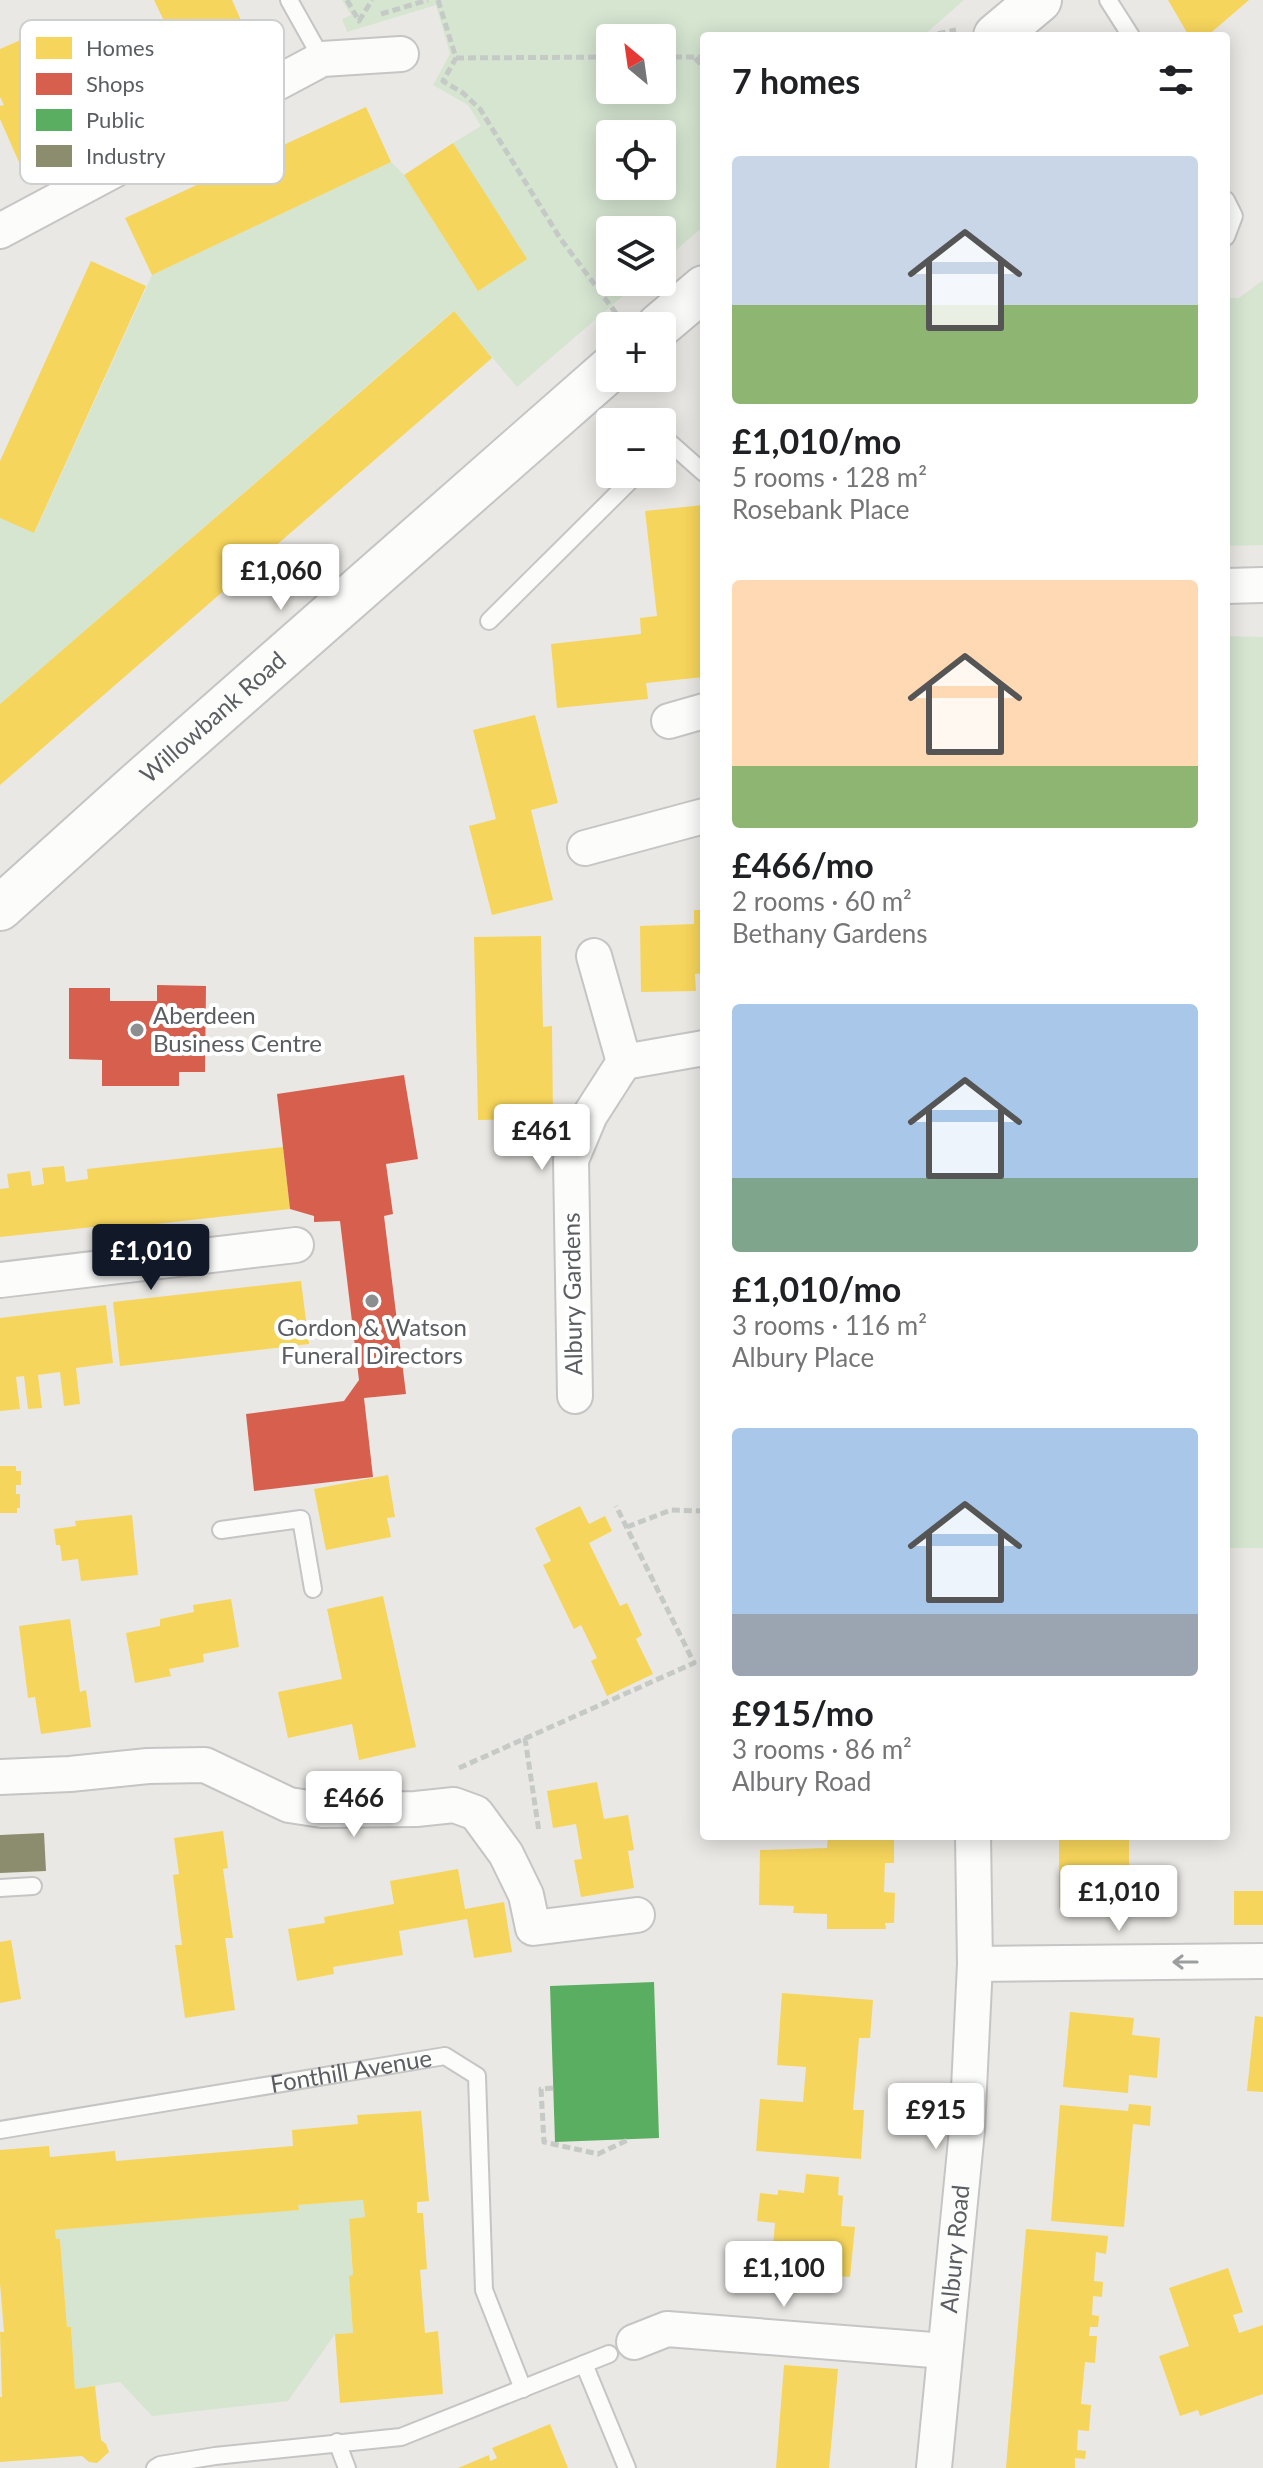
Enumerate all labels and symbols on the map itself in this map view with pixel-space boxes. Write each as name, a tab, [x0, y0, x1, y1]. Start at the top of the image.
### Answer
legend	[20, 20, 284, 184]
north arrow	[596, 24, 676, 104]
text: Homes	[86, 34, 154, 61]
text: Shops	[86, 70, 144, 97]
text: Public	[86, 106, 145, 133]
text: Industry	[86, 142, 166, 169]
pin: £1,060	[216, 544, 346, 612]
street label: Willowbank Road	[133, 645, 291, 788]
place label: Aberdeen Business Centre	[153, 1000, 322, 1057]
marker: Aberdeen Business Centre	[128, 1021, 146, 1039]
pin: £461	[495, 1104, 589, 1172]
street label: Albury Gardens	[556, 1212, 587, 1376]
pin: £1,010	[86, 1224, 216, 1292]
marker: Gordon & Watson Funeral Directors	[363, 1292, 381, 1310]
place label: Gordon & Watson Funeral Directors	[277, 1312, 467, 1369]
pin: £466	[307, 1771, 401, 1839]
pin: £1,010	[1054, 1865, 1184, 1933]
one-way arrow	[1172, 1954, 1199, 1970]
street label: Fonthill Avenue	[268, 2042, 434, 2098]
pin: £915	[889, 2083, 983, 2151]
street label: Albury Road	[933, 2183, 975, 2314]
pin: £1,100	[719, 2241, 849, 2309]

